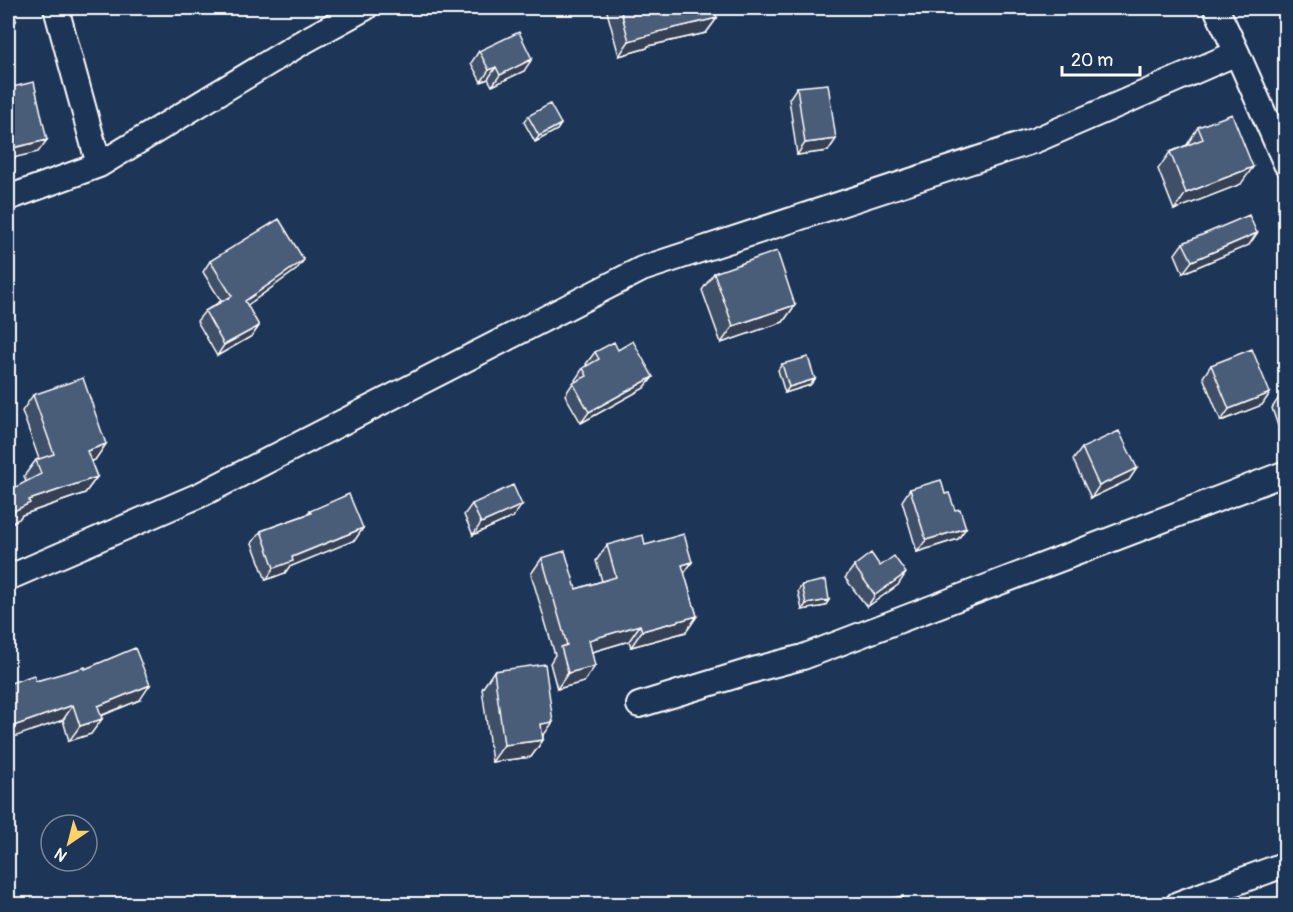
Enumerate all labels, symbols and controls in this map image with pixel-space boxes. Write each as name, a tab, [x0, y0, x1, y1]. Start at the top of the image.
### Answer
scale bar	[1062, 39, 1140, 77]
text: 20 m	[1071, 49, 1113, 72]
north arrow	[39, 813, 99, 873]
text: N	[51, 843, 71, 866]

